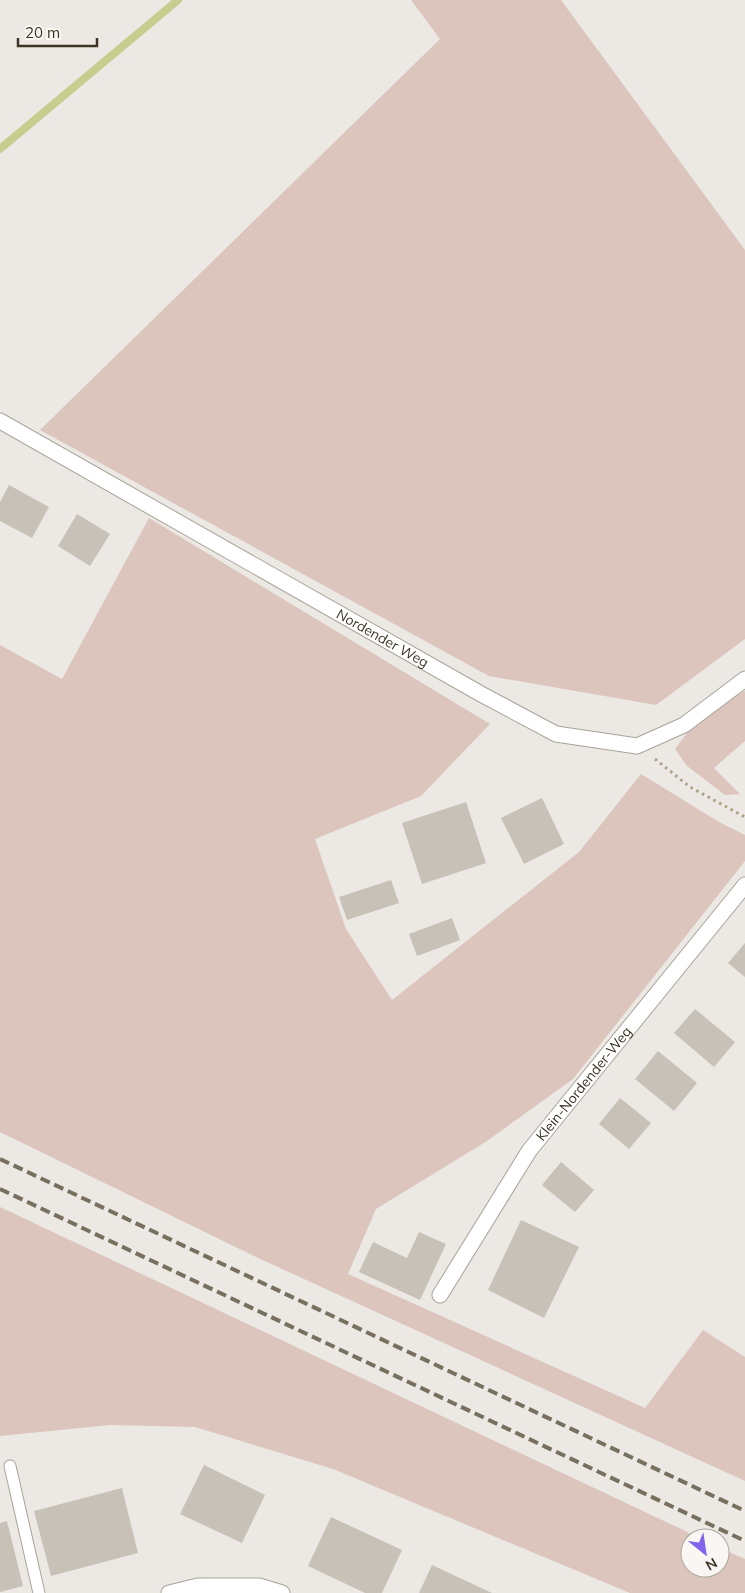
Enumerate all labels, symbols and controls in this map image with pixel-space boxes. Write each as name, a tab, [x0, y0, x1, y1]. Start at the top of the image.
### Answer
scale bar	[18, 15, 96, 47]
text: 20 m	[25, 23, 60, 42]
street label: Nordender Weg	[333, 605, 432, 672]
street label: Klein-Nordender-Weg	[532, 1023, 635, 1145]
north arrow	[680, 1528, 730, 1578]
text: N	[702, 1554, 721, 1575]

